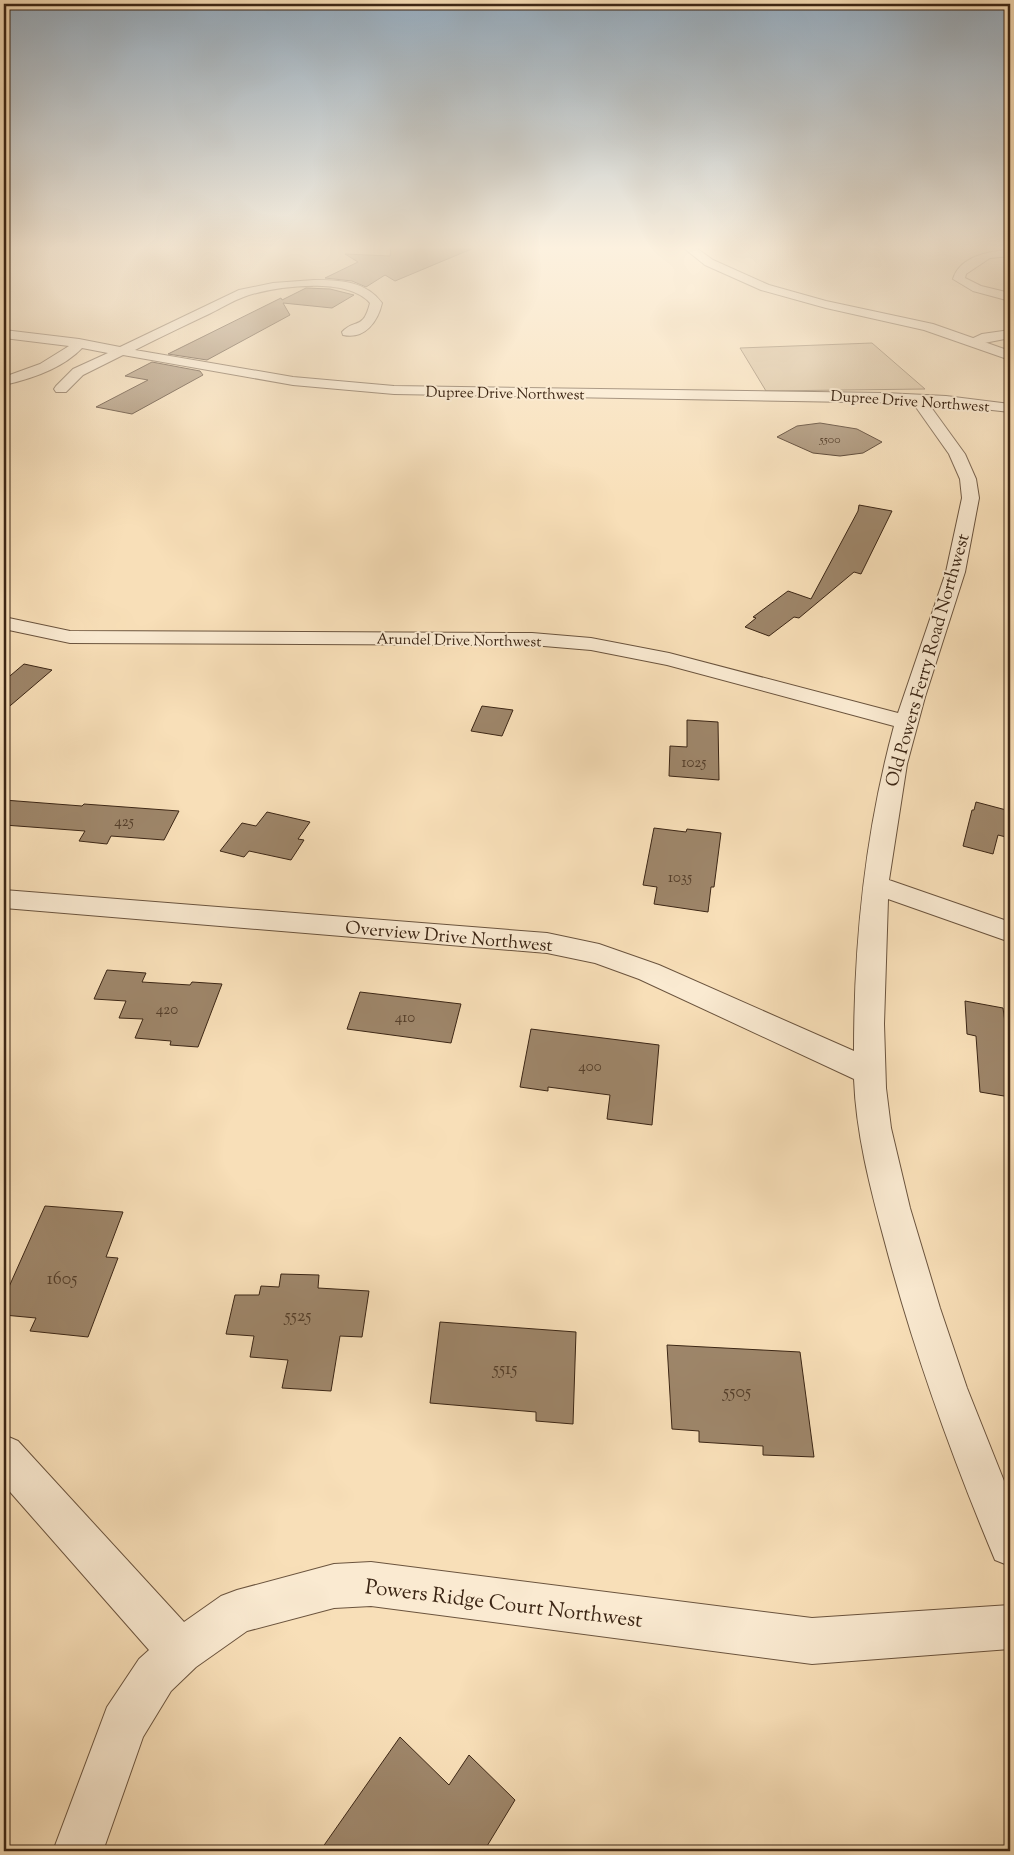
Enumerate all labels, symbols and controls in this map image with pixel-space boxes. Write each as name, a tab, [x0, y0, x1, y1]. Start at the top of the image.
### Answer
street label: Dupree Drive Northwest	[425, 383, 585, 406]
street label: Dupree Drive Northwest	[830, 386, 990, 419]
house number: 5500	[818, 431, 841, 449]
street label: Old Powers Ferry Road Northwest	[880, 531, 978, 790]
street label: Arundel Drive Northwest	[376, 630, 542, 653]
house number: 1025	[682, 753, 706, 774]
house number: 425	[114, 812, 134, 833]
house number: 1035	[668, 868, 692, 889]
street label: Overview Drive Northwest	[344, 916, 554, 960]
house number: 420	[156, 1000, 178, 1021]
house number: 410	[395, 1008, 415, 1029]
house number: 400	[578, 1057, 602, 1078]
house number: 1605	[47, 1267, 77, 1293]
house number: 5525	[283, 1304, 312, 1330]
house number: 5515	[492, 1357, 517, 1383]
house number: 5505	[722, 1380, 751, 1406]
street label: Powers Ridge Court Northwest	[363, 1573, 644, 1637]

